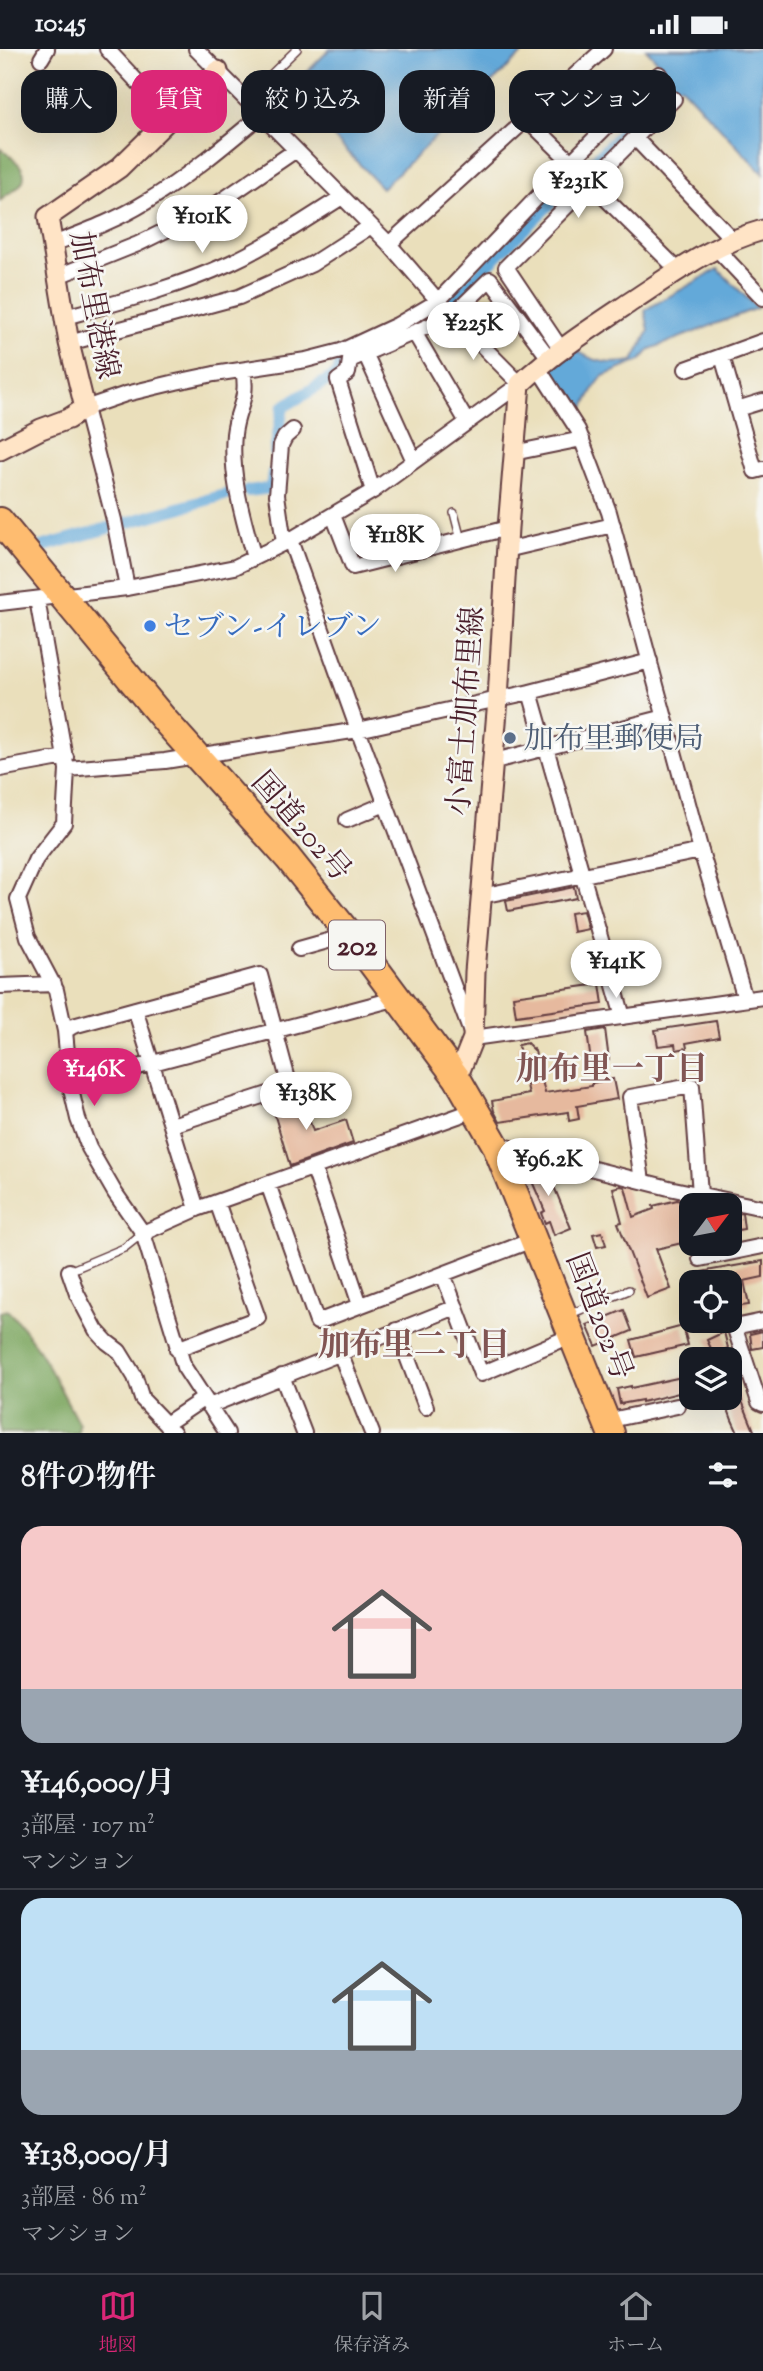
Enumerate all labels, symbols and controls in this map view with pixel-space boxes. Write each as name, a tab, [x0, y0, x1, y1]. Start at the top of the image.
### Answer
text: 10:45	[35, 6, 86, 43]
chip: 購入	[21, 70, 117, 133]
chip: 賃貸	[131, 70, 227, 133]
chip: 絞り込み	[241, 70, 385, 133]
chip: 新着	[399, 70, 495, 133]
chip: マンション	[509, 70, 676, 133]
pin: ¥231K	[529, 160, 627, 220]
text: ¥231K	[548, 166, 608, 199]
pin: ¥101K	[153, 195, 251, 255]
text: ¥101K	[173, 201, 231, 234]
street label: 加布里港線	[57, 228, 128, 383]
pin: ¥225K	[424, 303, 522, 362]
text: ¥225K	[443, 308, 503, 341]
pin: ¥118K	[346, 515, 444, 574]
text: ¥118K	[366, 520, 424, 553]
street label: 小富士加布里線	[439, 605, 496, 817]
place label: セブン-イレブン	[164, 607, 382, 650]
marker: セブン-イレブン	[142, 618, 158, 634]
place label: 加布里郵便局	[524, 719, 704, 762]
marker: 加布里郵便局	[502, 730, 518, 746]
street label: 国道202号	[240, 763, 360, 892]
road number: 202	[329, 921, 385, 969]
pin: ¥141K	[567, 941, 665, 1000]
text: ¥141K	[587, 946, 645, 979]
district label: 加布里一丁目	[516, 1048, 708, 1094]
pin: ¥146K	[45, 1049, 143, 1108]
text: ¥146K	[63, 1054, 125, 1087]
pin: ¥138K	[257, 1073, 355, 1132]
text: ¥138K	[276, 1078, 336, 1111]
pin: ¥96.2K	[491, 1139, 605, 1198]
text: ¥96.2K	[513, 1144, 583, 1177]
north arrow	[679, 1193, 742, 1257]
map controls	[679, 1193, 742, 1410]
street label: 国道202号	[554, 1247, 642, 1387]
button: locate	[679, 1270, 742, 1333]
district label: 加布里二丁目	[318, 1324, 510, 1370]
button: layers	[679, 1347, 742, 1410]
icon: filters	[704, 1456, 742, 1494]
text: 8件の物件	[21, 1457, 156, 1500]
icon: home	[319, 1571, 445, 1697]
text: ¥146,000/月	[21, 1763, 175, 1806]
text: 3部屋 · 107 m²	[21, 1810, 155, 1843]
text: マンション	[21, 1847, 135, 1880]
icon: home	[319, 1943, 445, 2069]
text: ¥138,000/月	[21, 2135, 173, 2178]
text: 3部屋 · 86 m²	[21, 2182, 147, 2215]
text: マンション	[21, 2219, 135, 2252]
tab: 地図	[99, 2287, 137, 2360]
tab: 保存済み	[334, 2287, 410, 2360]
tab: ホーム	[607, 2287, 664, 2360]

